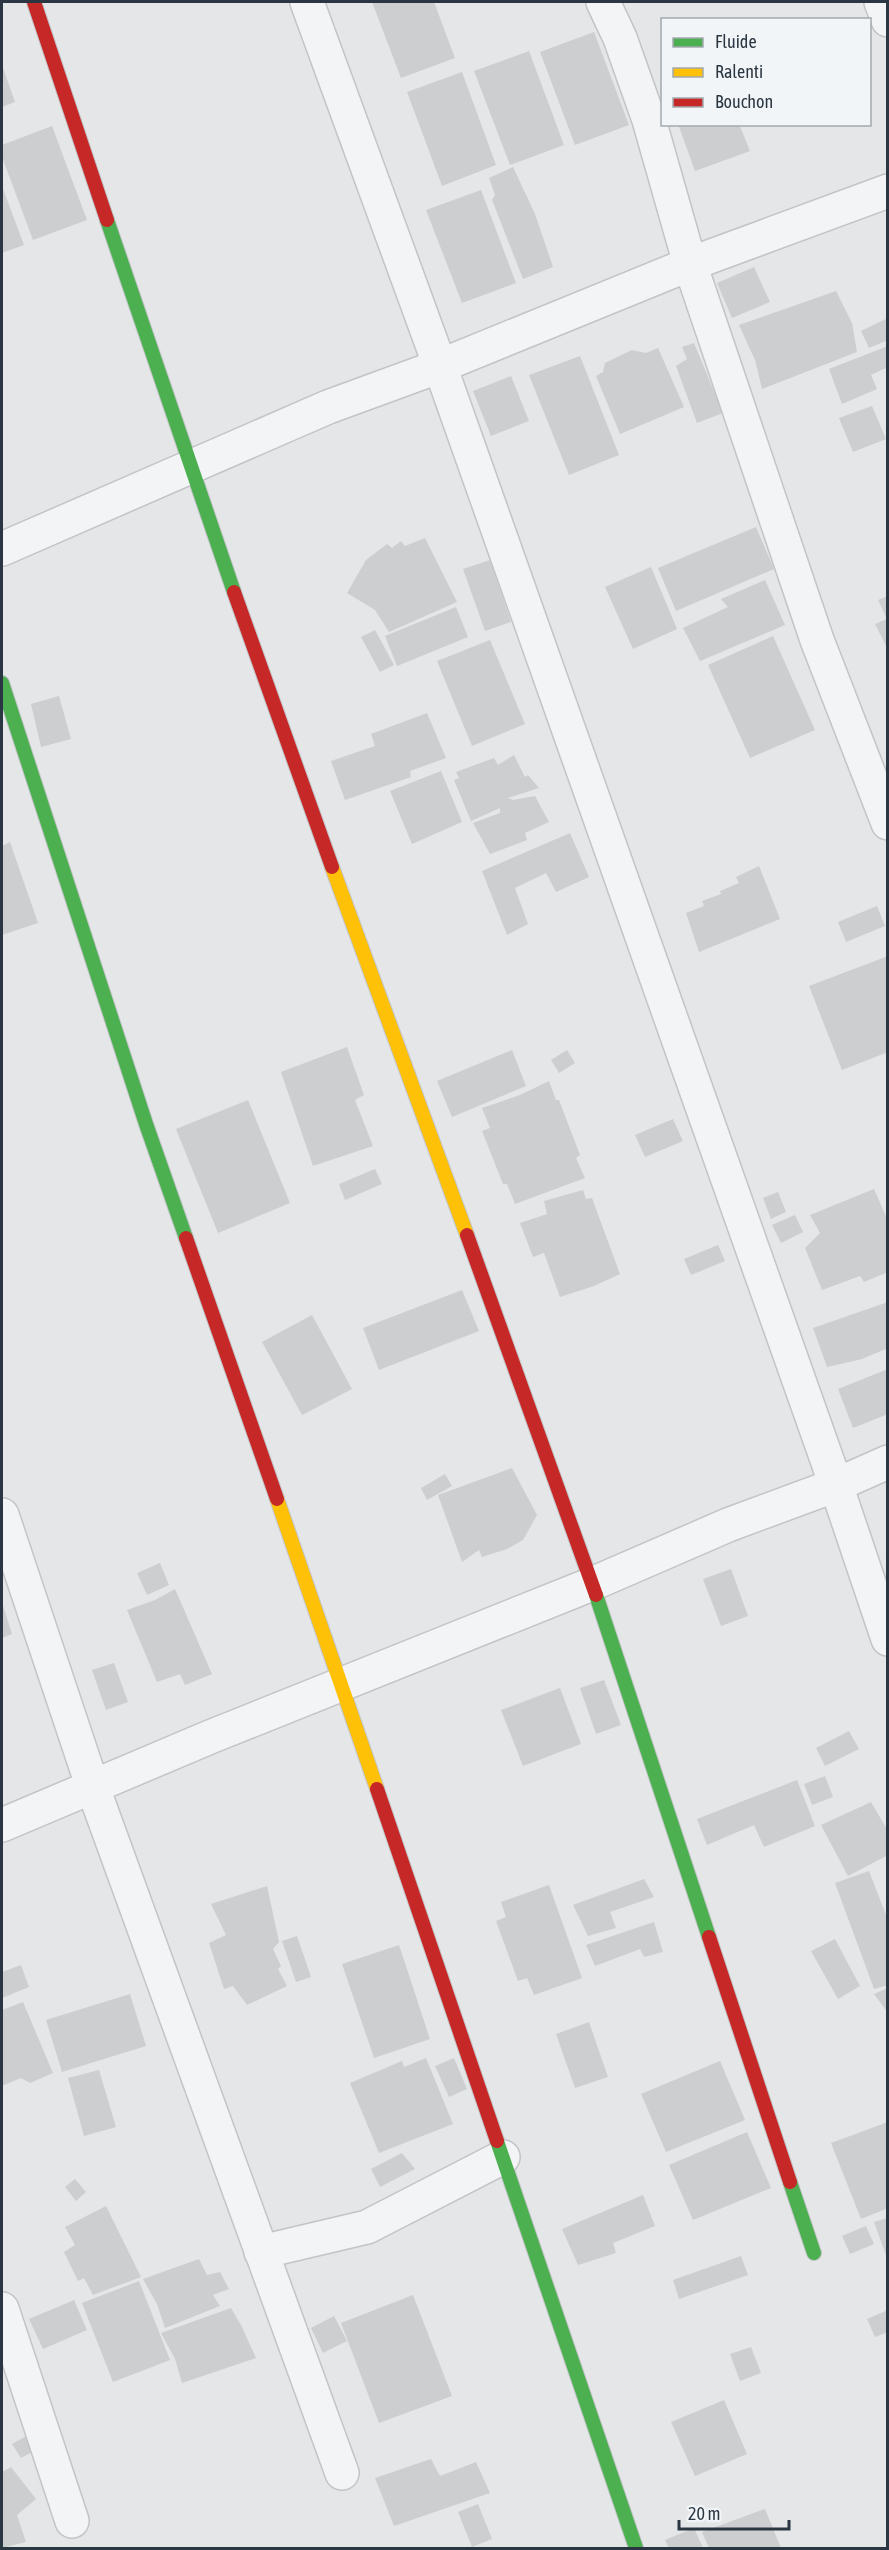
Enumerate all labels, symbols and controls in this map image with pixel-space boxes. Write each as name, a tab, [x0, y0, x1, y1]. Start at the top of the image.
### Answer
legend	[661, 18, 871, 126]
text: Fluide	[715, 31, 757, 52]
text: Ralenti	[715, 61, 763, 82]
text: Bouchon	[715, 91, 773, 112]
scale bar	[679, 2493, 788, 2531]
text: 20 m	[688, 2503, 720, 2524]

